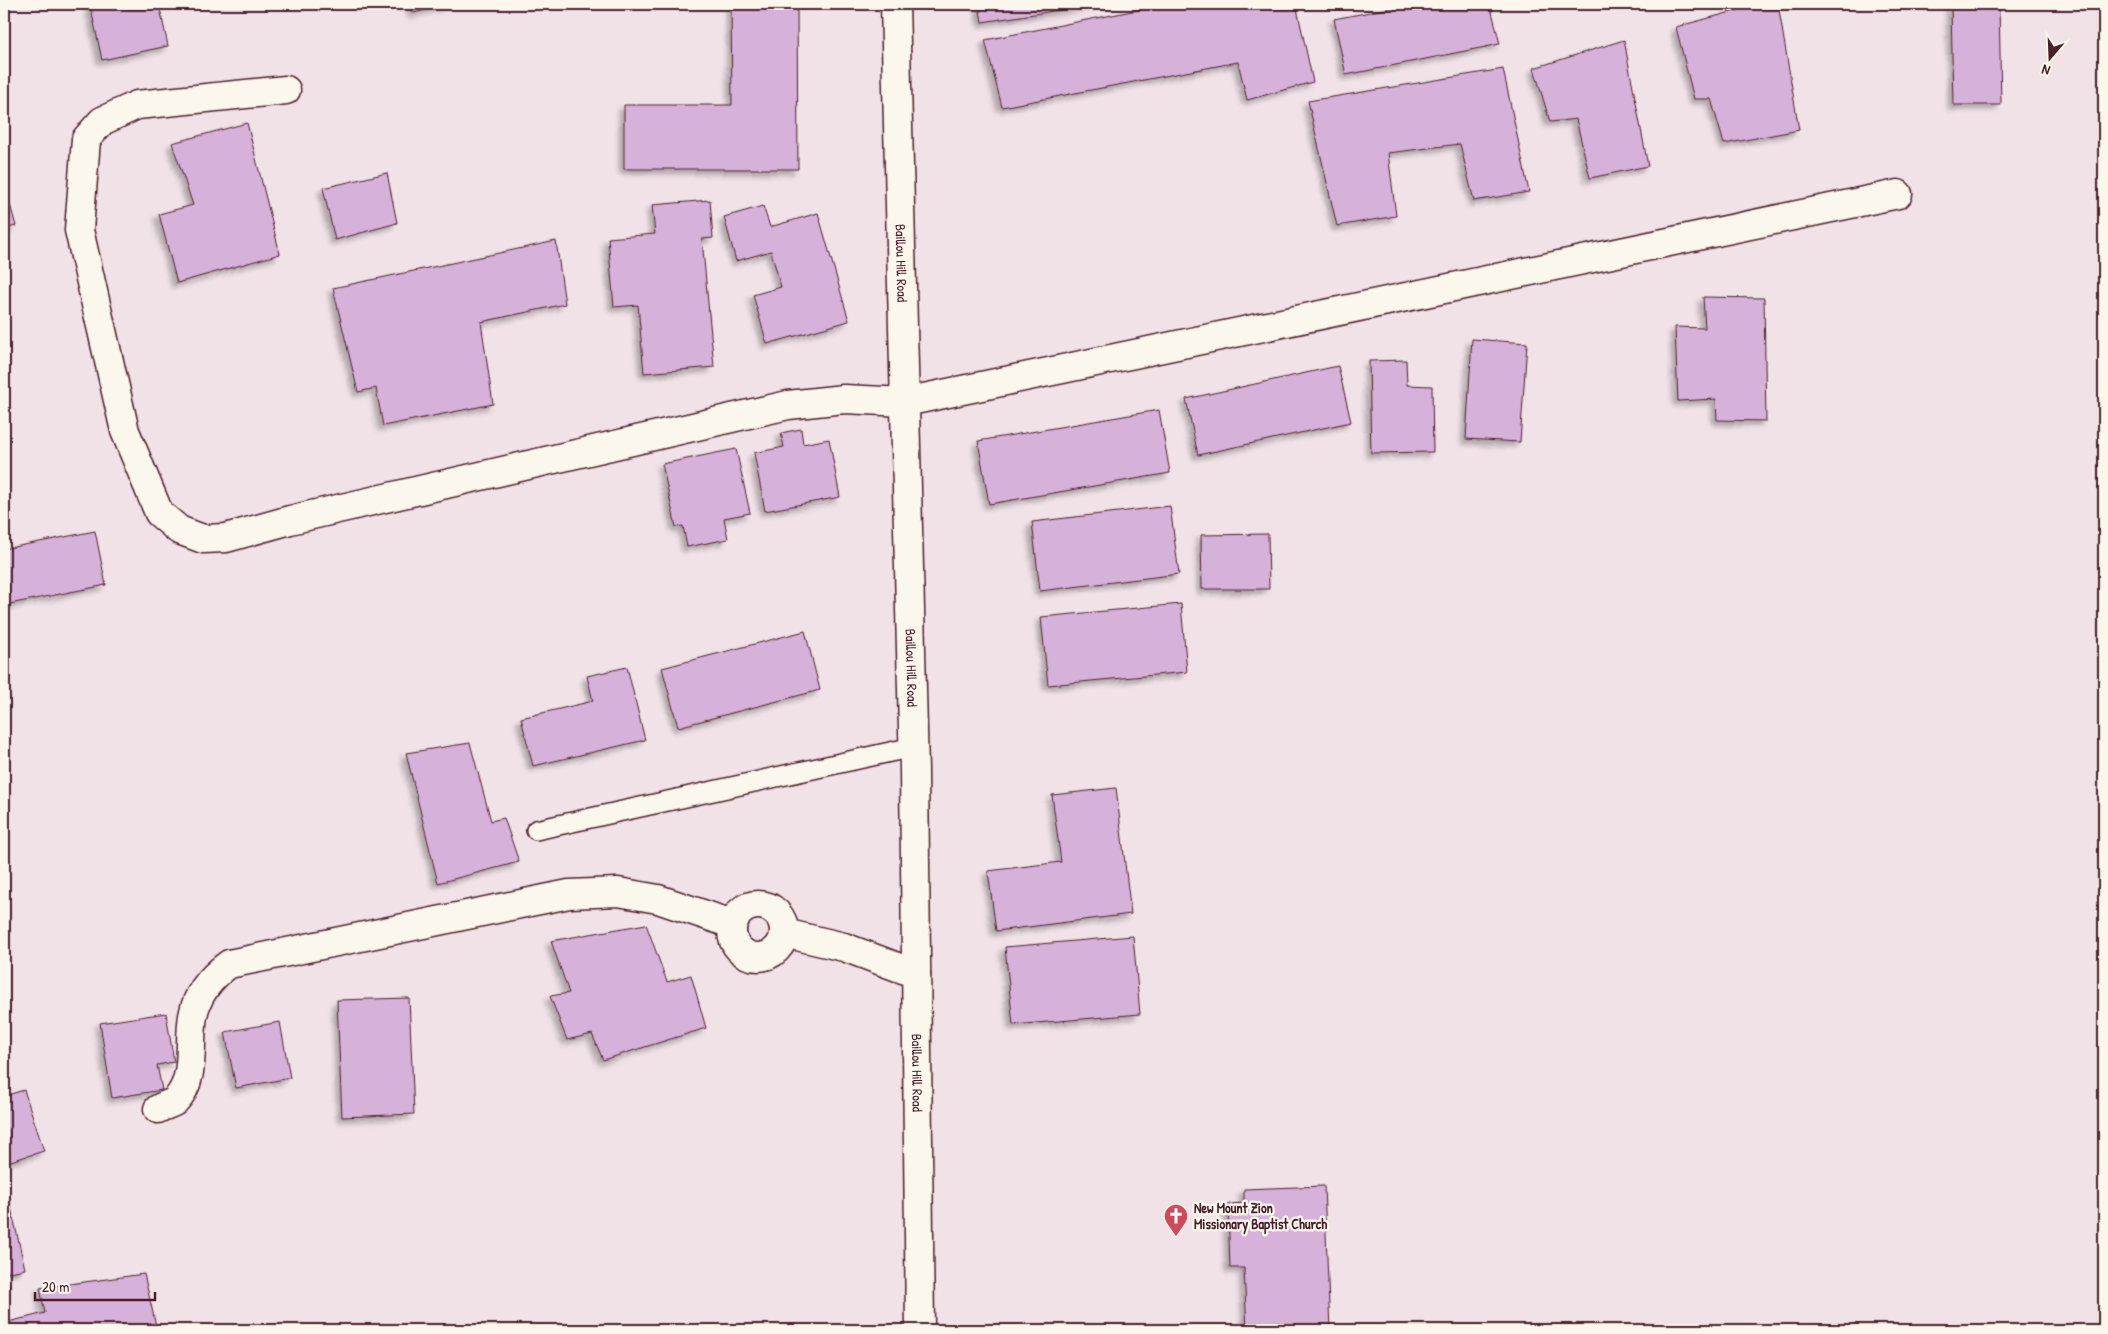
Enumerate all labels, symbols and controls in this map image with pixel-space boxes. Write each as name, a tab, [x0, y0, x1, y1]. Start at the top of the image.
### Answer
north arrow	[2026, 32, 2076, 82]
text: N	[2038, 60, 2052, 81]
street label: Baillou Hill Road	[891, 224, 912, 303]
street label: Baillou Hill Road	[901, 628, 922, 708]
street label: Baillou Hill Road	[908, 1034, 928, 1113]
place label: New Mount Zion Missionary Baptist Church	[1194, 1198, 1327, 1235]
church icon: New Mount Zion Missionary Baptist Church	[1163, 1203, 1189, 1237]
scale bar	[35, 1269, 155, 1301]
text: 20 m	[42, 1276, 69, 1297]

